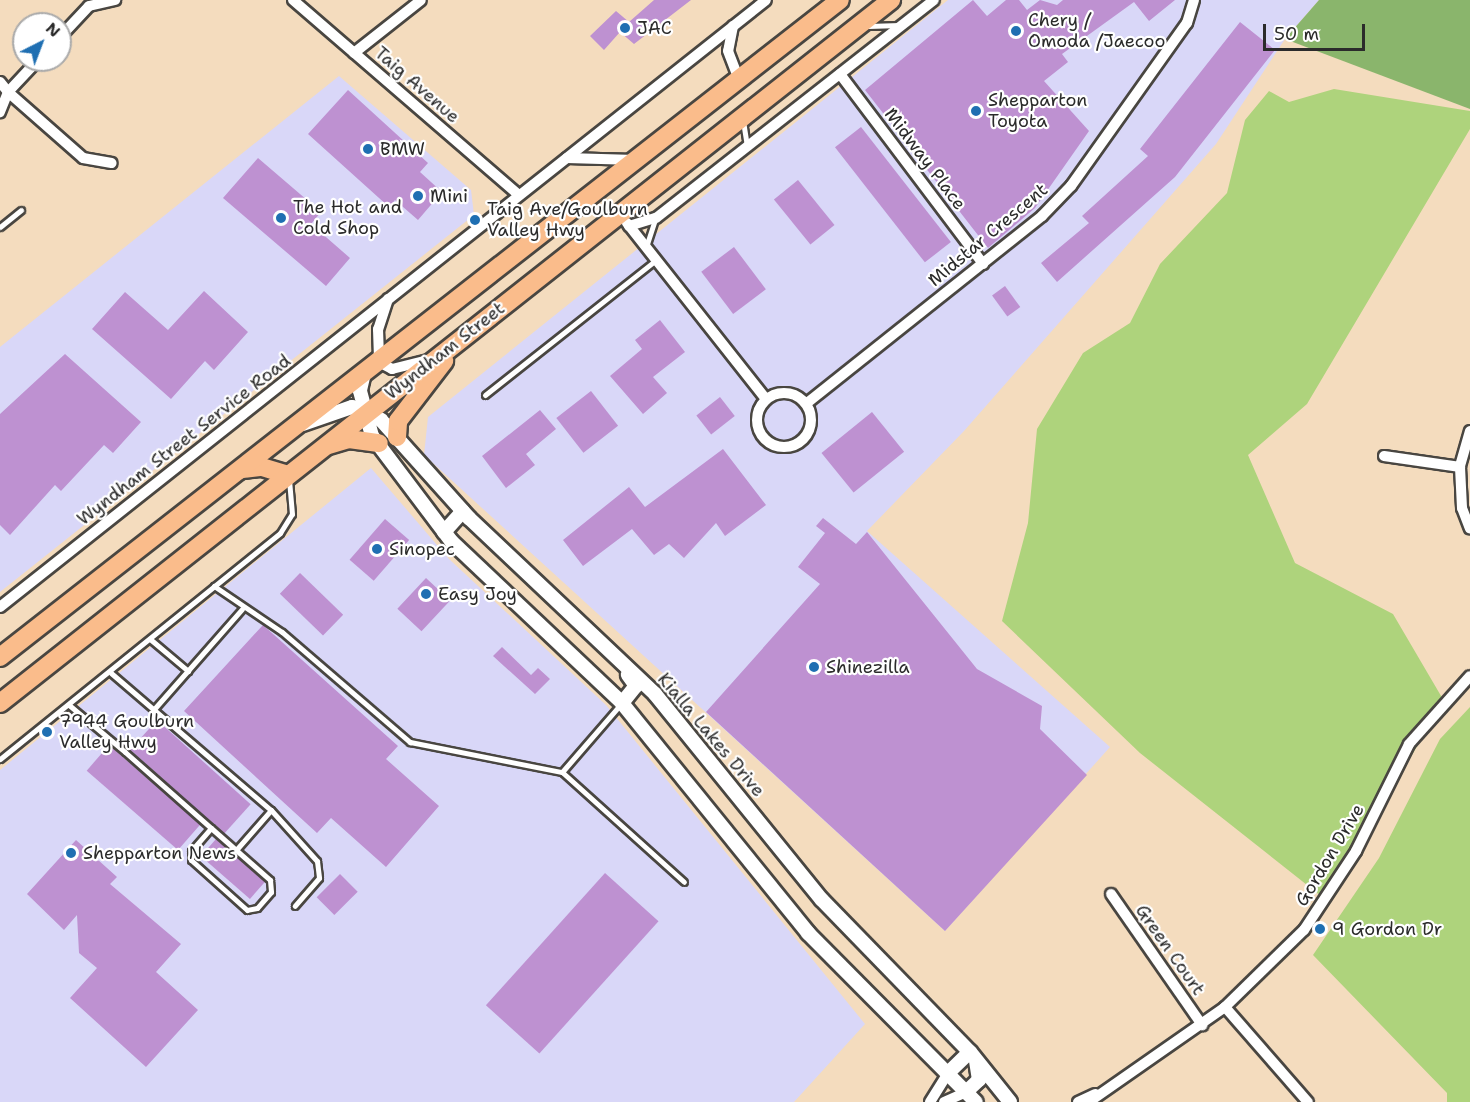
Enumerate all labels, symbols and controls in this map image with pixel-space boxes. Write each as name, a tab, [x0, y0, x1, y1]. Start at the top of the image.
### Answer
place label: Chery / Omoda /Jaecoo	[1028, 10, 1165, 52]
north arrow	[12, 12, 72, 72]
scale bar	[1266, 12, 1368, 50]
place label: JAC	[637, 17, 672, 39]
text: N	[41, 18, 65, 42]
marker: JAC	[618, 21, 632, 35]
text: 50 m	[1274, 22, 1319, 46]
marker: Chery / Omoda /Jaecoo	[1009, 24, 1023, 38]
street label: Taig Avenue	[370, 42, 464, 128]
place label: Shepparton Toyota	[988, 90, 1087, 132]
street label: Midway Place	[880, 104, 970, 214]
marker: Shepparton Toyota	[969, 104, 983, 118]
place label: BMW	[380, 138, 425, 160]
marker: BMW	[361, 142, 375, 156]
street label: Midstar Crescent	[924, 179, 1052, 291]
place label: Mini	[430, 185, 468, 207]
marker: Mini	[411, 189, 425, 203]
place label: The Hot and Cold Shop	[293, 197, 402, 240]
place label: Taig Ave/Goulburn Valley Hwy	[487, 199, 648, 242]
marker: The Hot and Cold Shop	[274, 211, 288, 225]
marker: Taig Ave/Goulburn Valley Hwy	[468, 213, 482, 227]
street label: Wyndham Street	[381, 297, 509, 405]
street label: Wyndham Street Service Road	[73, 350, 295, 530]
place label: Sinopec	[389, 538, 455, 560]
marker: Sinopec	[370, 542, 384, 556]
place label: Easy Joy	[438, 583, 517, 605]
marker: Easy Joy	[419, 587, 433, 601]
place label: Shinezilla	[826, 656, 910, 678]
marker: Shinezilla	[807, 660, 821, 674]
street label: Kialla Lakes Drive	[653, 669, 769, 801]
place label: 7944 Goulburn Valley Hwy	[59, 711, 194, 754]
marker: 7944 Goulburn Valley Hwy	[40, 725, 54, 739]
street label: Gordon Drive	[1291, 800, 1369, 910]
place label: Shepparton News	[83, 842, 236, 864]
marker: Shepparton News	[64, 846, 78, 860]
street label: Green Court	[1131, 900, 1209, 1000]
place label: 9 Gordon Dr	[1332, 918, 1442, 940]
marker: 9 Gordon Dr	[1313, 922, 1327, 936]

